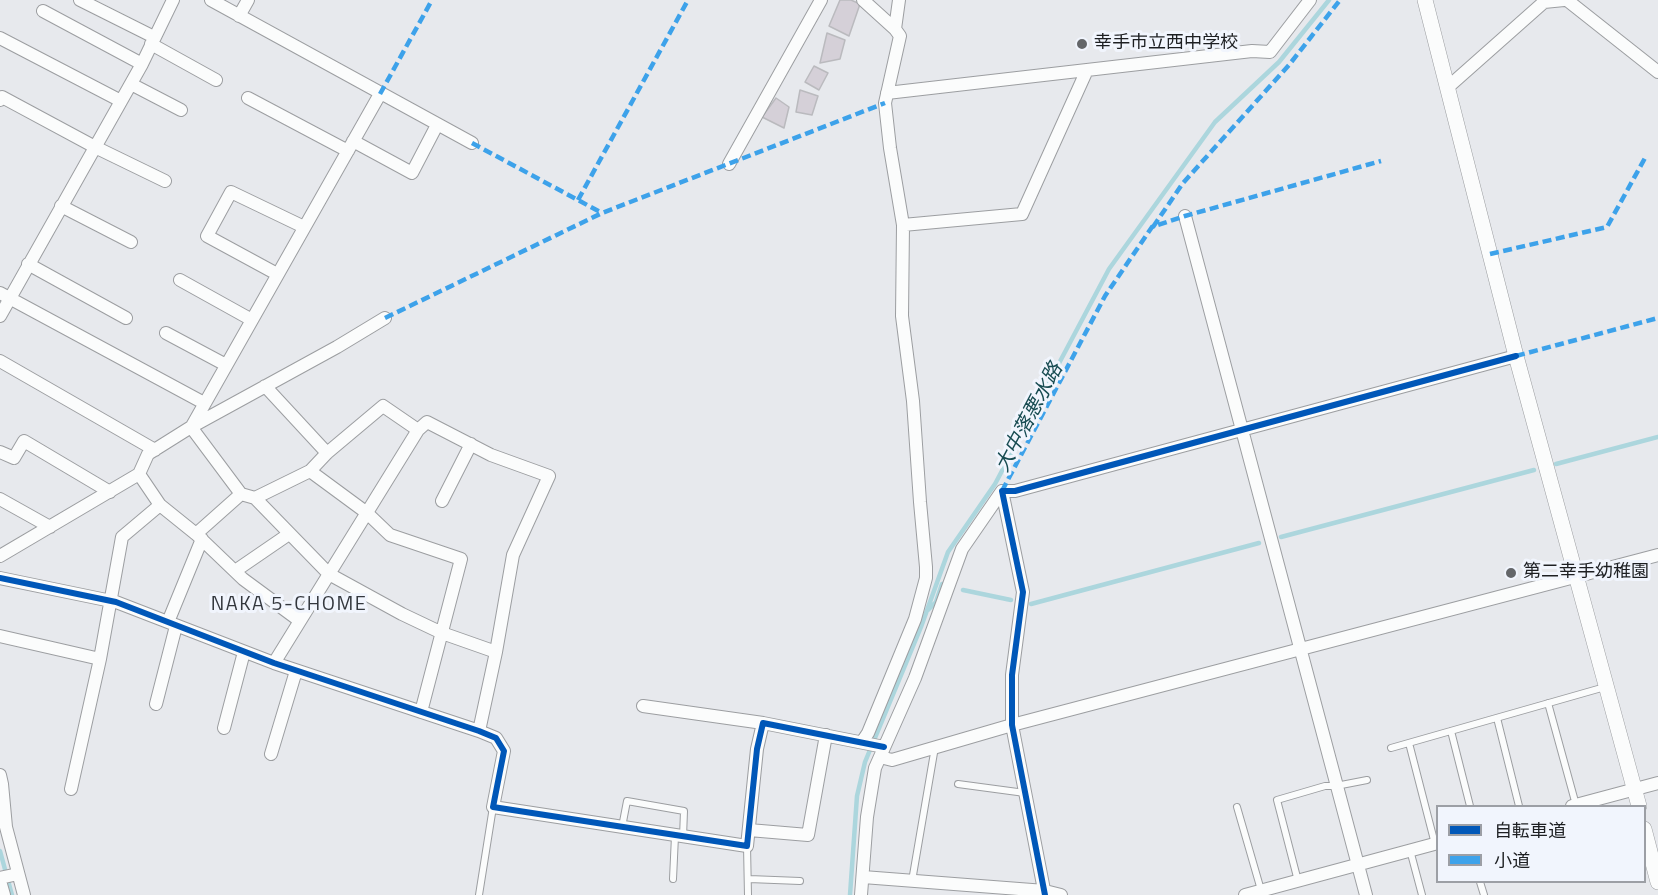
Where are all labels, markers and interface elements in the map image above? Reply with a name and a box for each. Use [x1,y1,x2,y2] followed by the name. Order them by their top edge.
[1094,33,1238,55] place label: 幸手市立西中学校
[1075,37,1089,51] marker: 幸手市立西中学校
[991,359,1069,477] water label: 大中落悪水路
[1523,562,1649,584] place label: 第二幸手幼稚園
[1504,566,1518,580] marker: 第二幸手幼稚園
[211,593,367,617] district label: NAKA 5-CHOME
[1436,805,1646,883] legend
[1494,817,1566,844] text: 自転車道
[1494,847,1530,874] text: 小道

